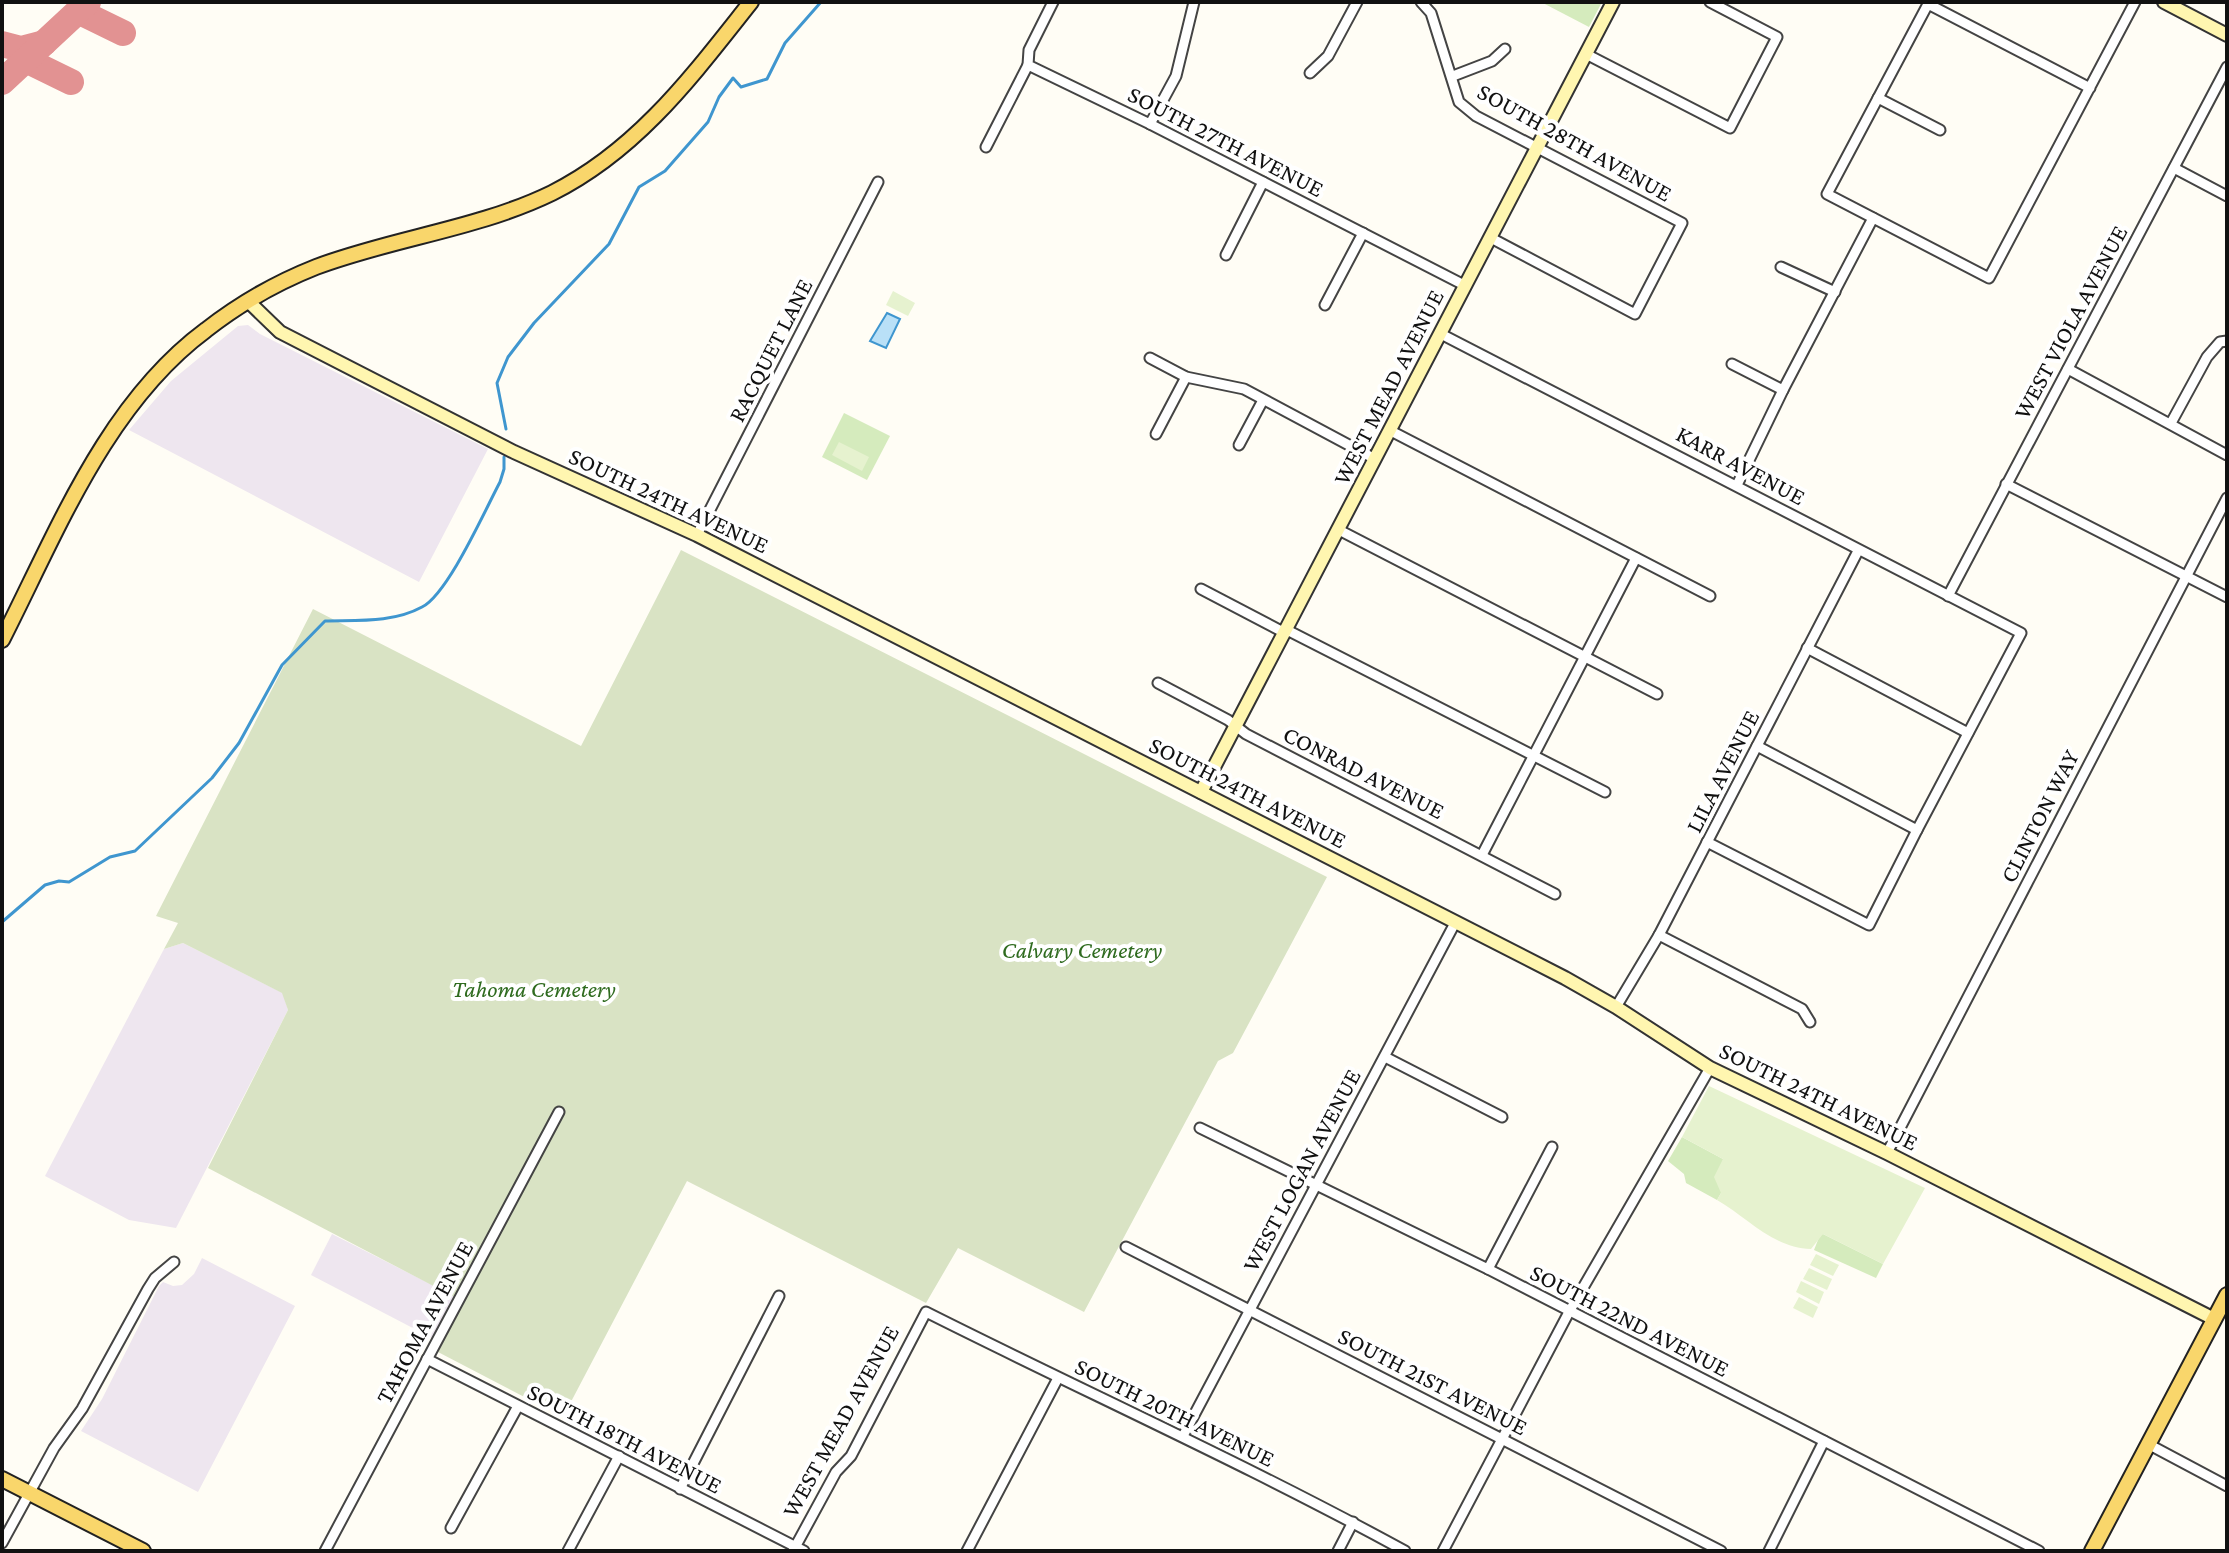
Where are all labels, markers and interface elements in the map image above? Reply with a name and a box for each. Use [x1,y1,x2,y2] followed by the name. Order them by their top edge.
[1473,77,1677,207] street label: SOUTH 28TH AVENUE
[1124,80,1328,202] street label: SOUTH 27TH AVENUE
[2008,221,2132,423] street label: WEST VIOLA AVENUE
[722,274,818,426] street label: RACQUET LANE
[1327,285,1449,489] street label: WEST MEAD AVENUE
[1672,420,1810,510] street label: KARR AVENUE
[565,442,773,558] street label: SOUTH 24TH AVENUE
[1680,705,1764,837] street label: LILA AVENUE
[1279,720,1449,824] street label: CONRAD AVENUE
[1145,731,1351,853] street label: SOUTH 24TH AVENUE
[1994,745,2084,887] street label: CLINTON WAY
[1002,936,1162,963] park label: Calvary Cemetery
[452,975,616,1002] park label: Tahoma Cemetery
[1715,1036,1923,1156] street label: SOUTH 24TH AVENUE
[1236,1064,1366,1276] street label: WEST LOGAN AVENUE
[370,1236,478,1408] street label: TAHOMA AVENUE
[1526,1258,1734,1382] street label: SOUTH 22ND AVENUE
[776,1320,904,1522] street label: WEST MEAD AVENUE
[1334,1322,1532,1440] street label: SOUTH 21ST AVENUE
[1071,1352,1279,1472] street label: SOUTH 20TH AVENUE
[523,1377,727,1499] street label: SOUTH 18TH AVENUE

